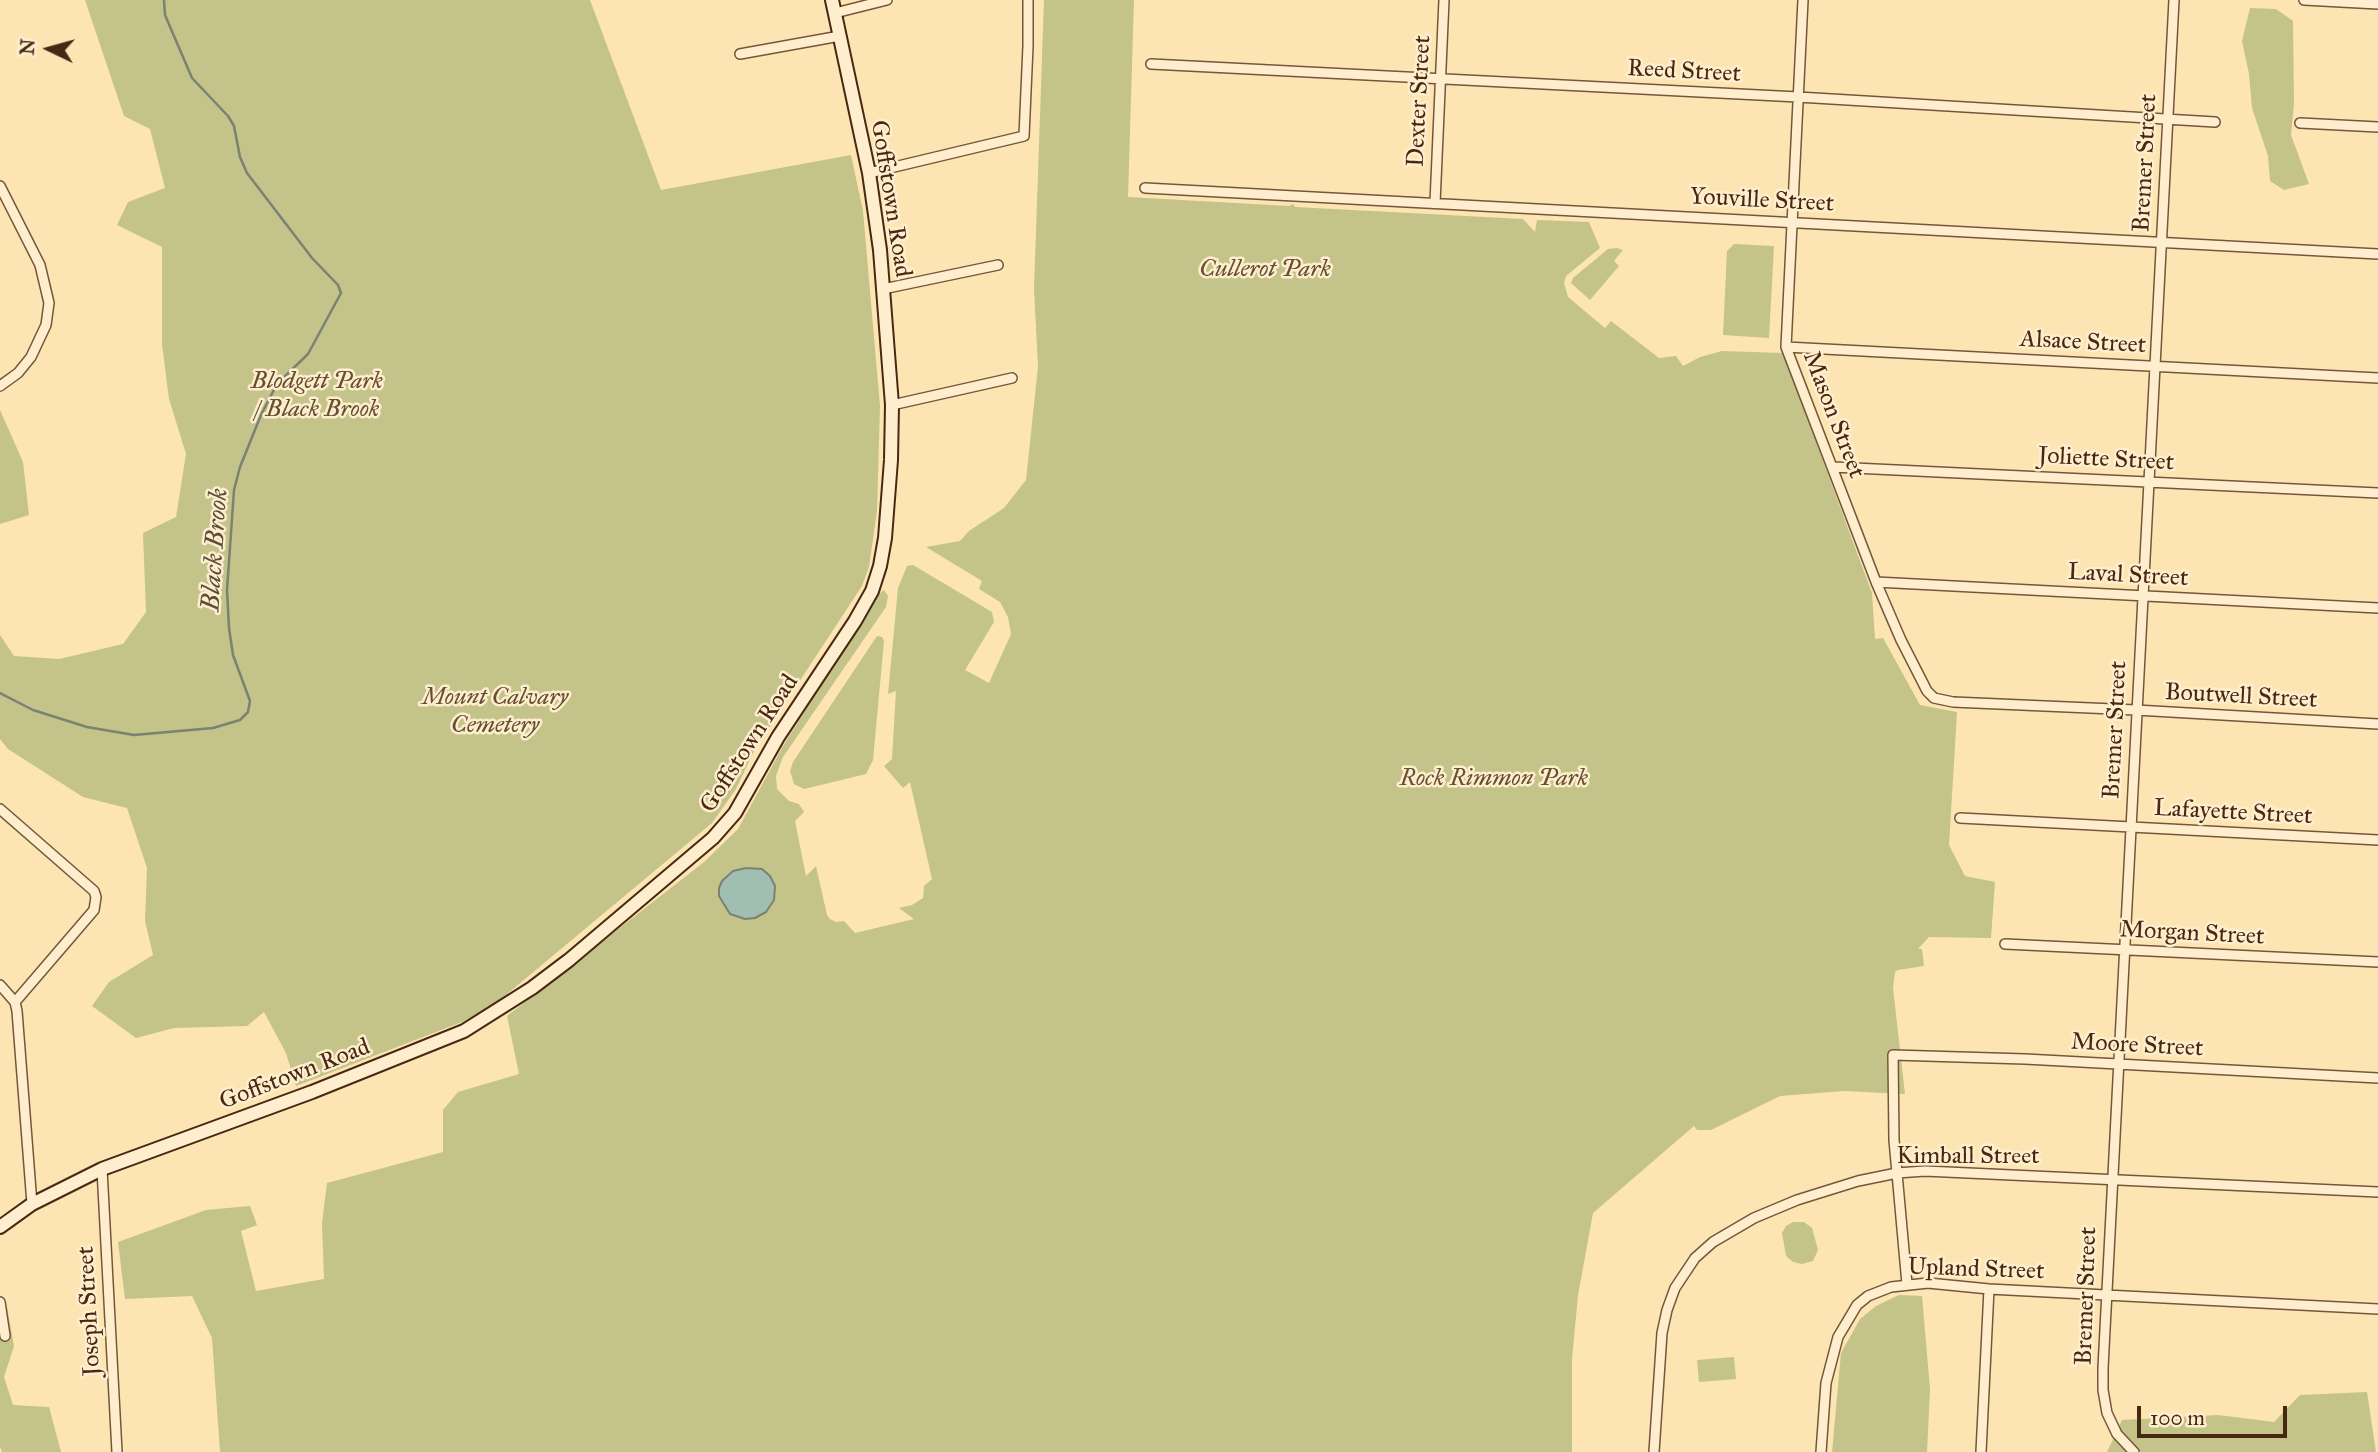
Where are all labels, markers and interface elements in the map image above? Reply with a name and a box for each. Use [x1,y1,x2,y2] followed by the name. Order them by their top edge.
[14,14,84,84] north arrow
[1402,34,1438,168] street label: Dexter Street
[15,38,40,56] text: N
[1627,55,1741,89] street label: Reed Street
[2128,93,2164,233] street label: Bremer Street
[863,118,917,280] street label: Goffstown Road
[1689,183,1835,219] street label: Youville Street
[1199,256,1331,284] park label: Cullerot Park
[2019,325,2147,361] street label: Alsace Street
[1796,347,1870,483] street label: Mason Street
[251,368,383,424] park label: Blodgett Park / Black Brook
[2037,442,2175,478] street label: Joliette Street
[196,488,236,612] water label: Black Brook
[2067,558,2189,594] street label: Laval Street
[2098,660,2134,800] street label: Bremer Street
[695,670,805,818] street label: Goffstown Road
[2164,679,2318,715] street label: Boutwell Street
[422,684,568,740] park label: Mount Calvary Cemetery
[1400,765,1588,793] park label: Rock Rimmon Park
[2153,794,2313,832] street label: Lafayette Street
[2119,916,2265,952] street label: Morgan Street
[2070,1028,2204,1064] street label: Moore Street
[216,1033,374,1117] street label: Goffstown Road
[1896,1143,2040,1171] street label: Kimball Street
[2070,1226,2104,1366] street label: Bremer Street
[72,1245,108,1377] street label: Joseph Street
[1907,1253,2045,1287] street label: Upland Street
[2140,1392,2290,1436] scale bar
[2150,1405,2205,1431] text: 100 m

